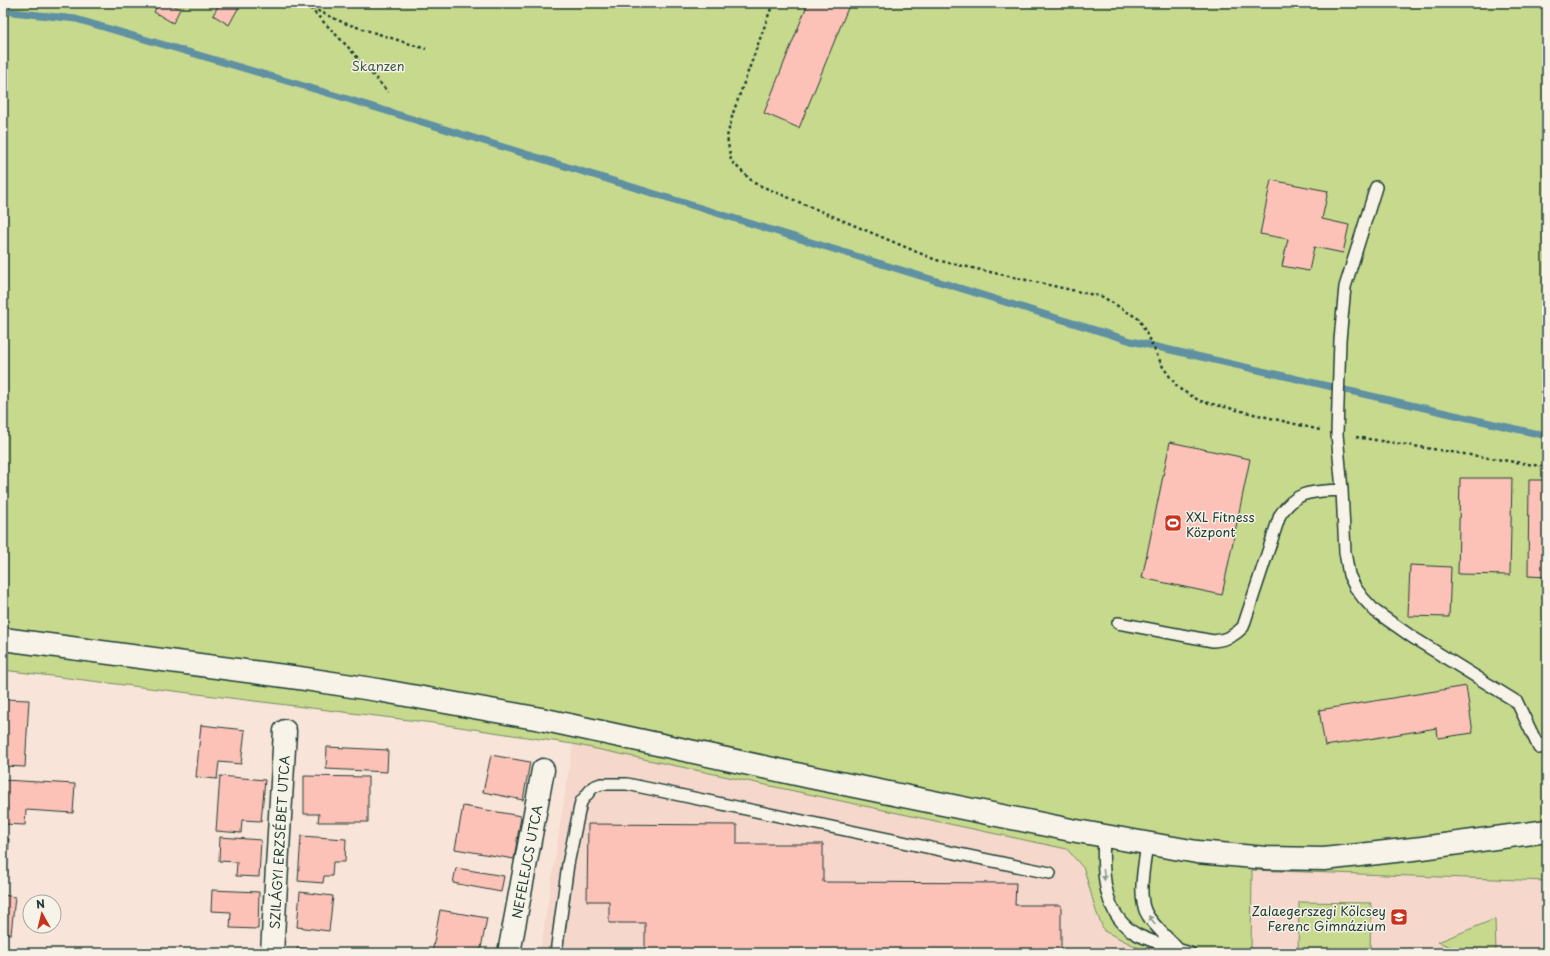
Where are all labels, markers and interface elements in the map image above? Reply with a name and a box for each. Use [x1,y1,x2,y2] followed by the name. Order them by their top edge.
[351,56,405,75] park label: Skanzen
[1186,507,1255,541] place label: XXL Fitness Központ
[1163,513,1183,533] sports icon: XXL Fitness Központ
[264,755,293,930] street label: SZILÁGYI ERZSÉBET UTCA
[506,803,546,920] street label: NEFELEJCS UTCA
[1101,869,1107,881] one-way arrow
[22,894,62,934] north arrow
[35,895,46,913] text: N
[1252,901,1386,935] place label: Zalaegerszegi Kölcsey Ferenc Gimnázium
[1389,907,1409,927] school or university icon: Zalaegerszegi Kölcsey Ferenc Gimnázium
[1147,915,1156,926] one-way arrow

